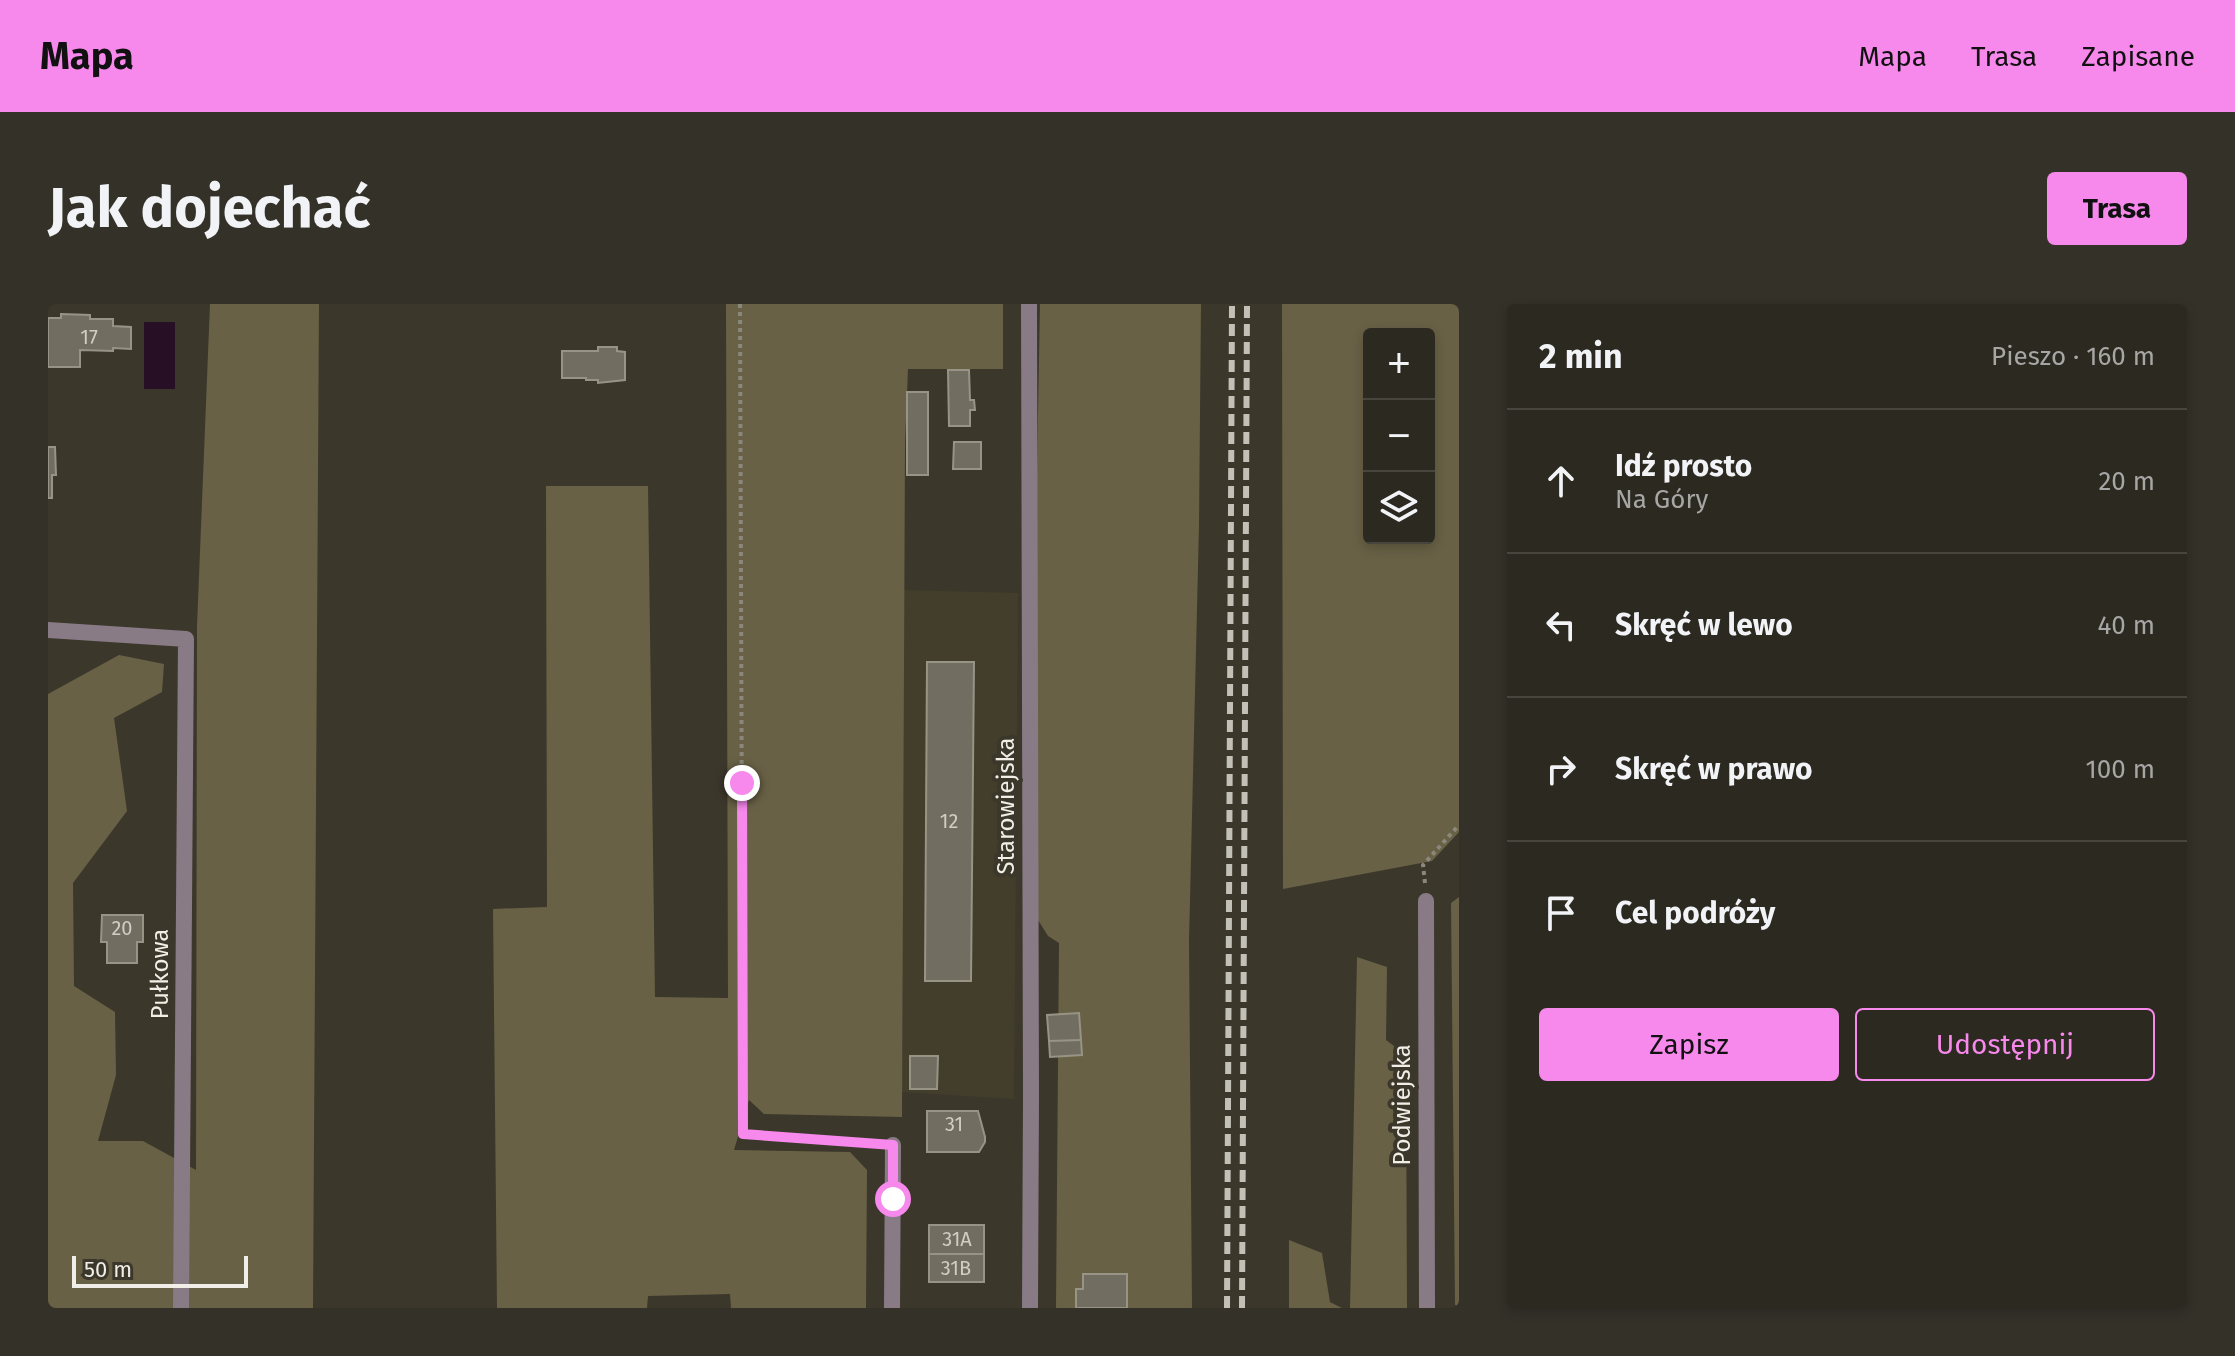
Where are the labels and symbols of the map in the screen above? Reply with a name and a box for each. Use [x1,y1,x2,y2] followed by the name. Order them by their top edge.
[80,325,98,349] house number: 17
[992,737,1020,875] street label: Starowiejska
[724,765,760,801] route end
[940,809,958,833] house number: 12
[111,916,133,940] house number: 20
[146,929,174,1019] street label: Pułkowa
[1388,1044,1416,1166] street label: Podwiejska
[945,1112,963,1136] house number: 31
[875,1181,911,1217] route start
[942,1227,972,1251] house number: 31A
[72,1252,248,1288] scale bar
[941,1256,971,1280] house number: 31B

